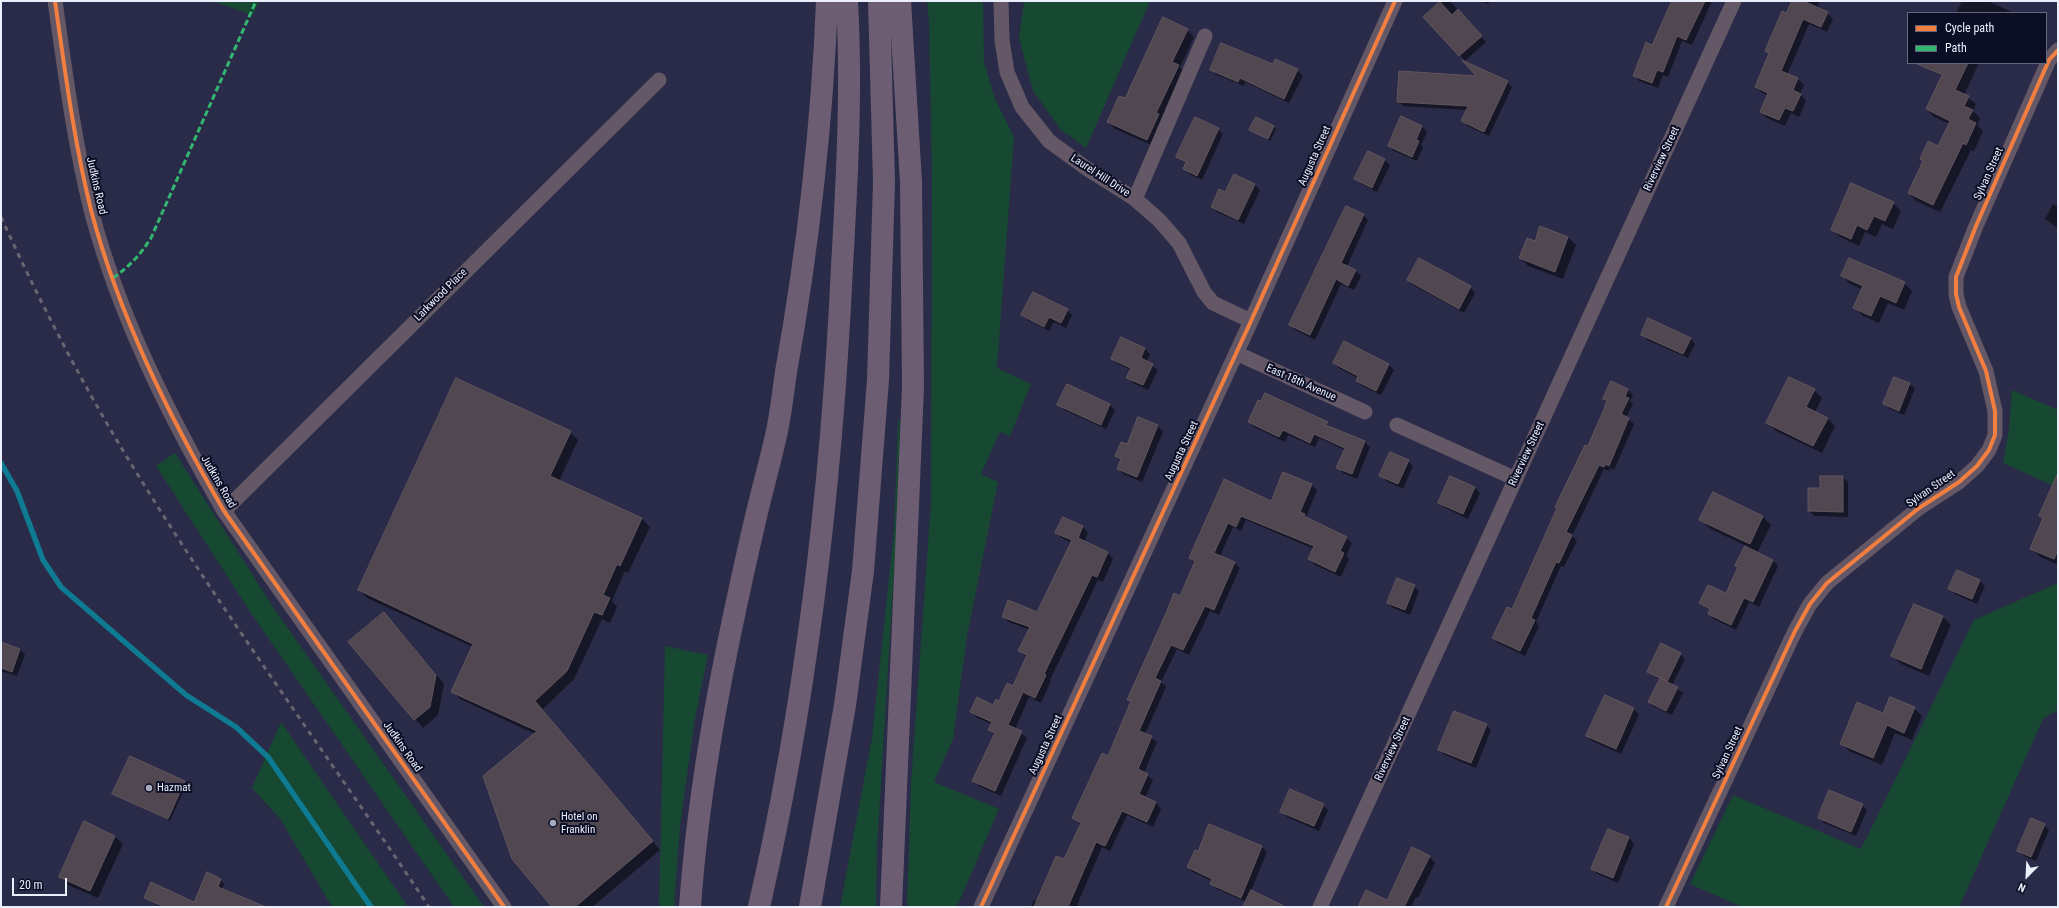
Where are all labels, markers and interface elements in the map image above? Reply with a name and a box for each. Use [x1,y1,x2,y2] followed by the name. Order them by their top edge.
[1907,12,2047,64] legend
[1945,21,1994,35] text: Cycle path
[1945,41,1967,55] text: Path
[1296,124,1334,188] street label: Augusta Street
[1641,125,1683,193] street label: Riverview Street
[1972,146,2006,202] street label: Sylvan Street
[1068,152,1132,200] street label: Laurel Hill Drive
[83,156,109,216] street label: Judkins Road
[412,266,470,324] street label: Larkwood Place
[1264,362,1338,404] street label: East 18th Avenue
[1162,419,1202,483] street label: Augusta Street
[1506,420,1548,488] street label: Riverview Street
[198,453,238,511] street label: Judkins Road
[1904,467,1958,511] street label: Sylvan Street
[1026,713,1066,777] street label: Augusta Street
[1372,715,1414,783] street label: Riverview Street
[380,719,424,775] street label: Judkins Road
[1710,725,1746,781] street label: Sylvan Street
[157,781,191,795] place label: Hazmat
[144,783,154,793] marker: Hazmat
[561,810,598,836] place label: Hotel on Franklin
[548,818,558,828] marker: Hotel on Franklin
[2007,856,2047,896] north arrow
[14,870,69,896] scale bar
[19,878,43,892] text: 20 m
[2016,880,2028,895] text: N

